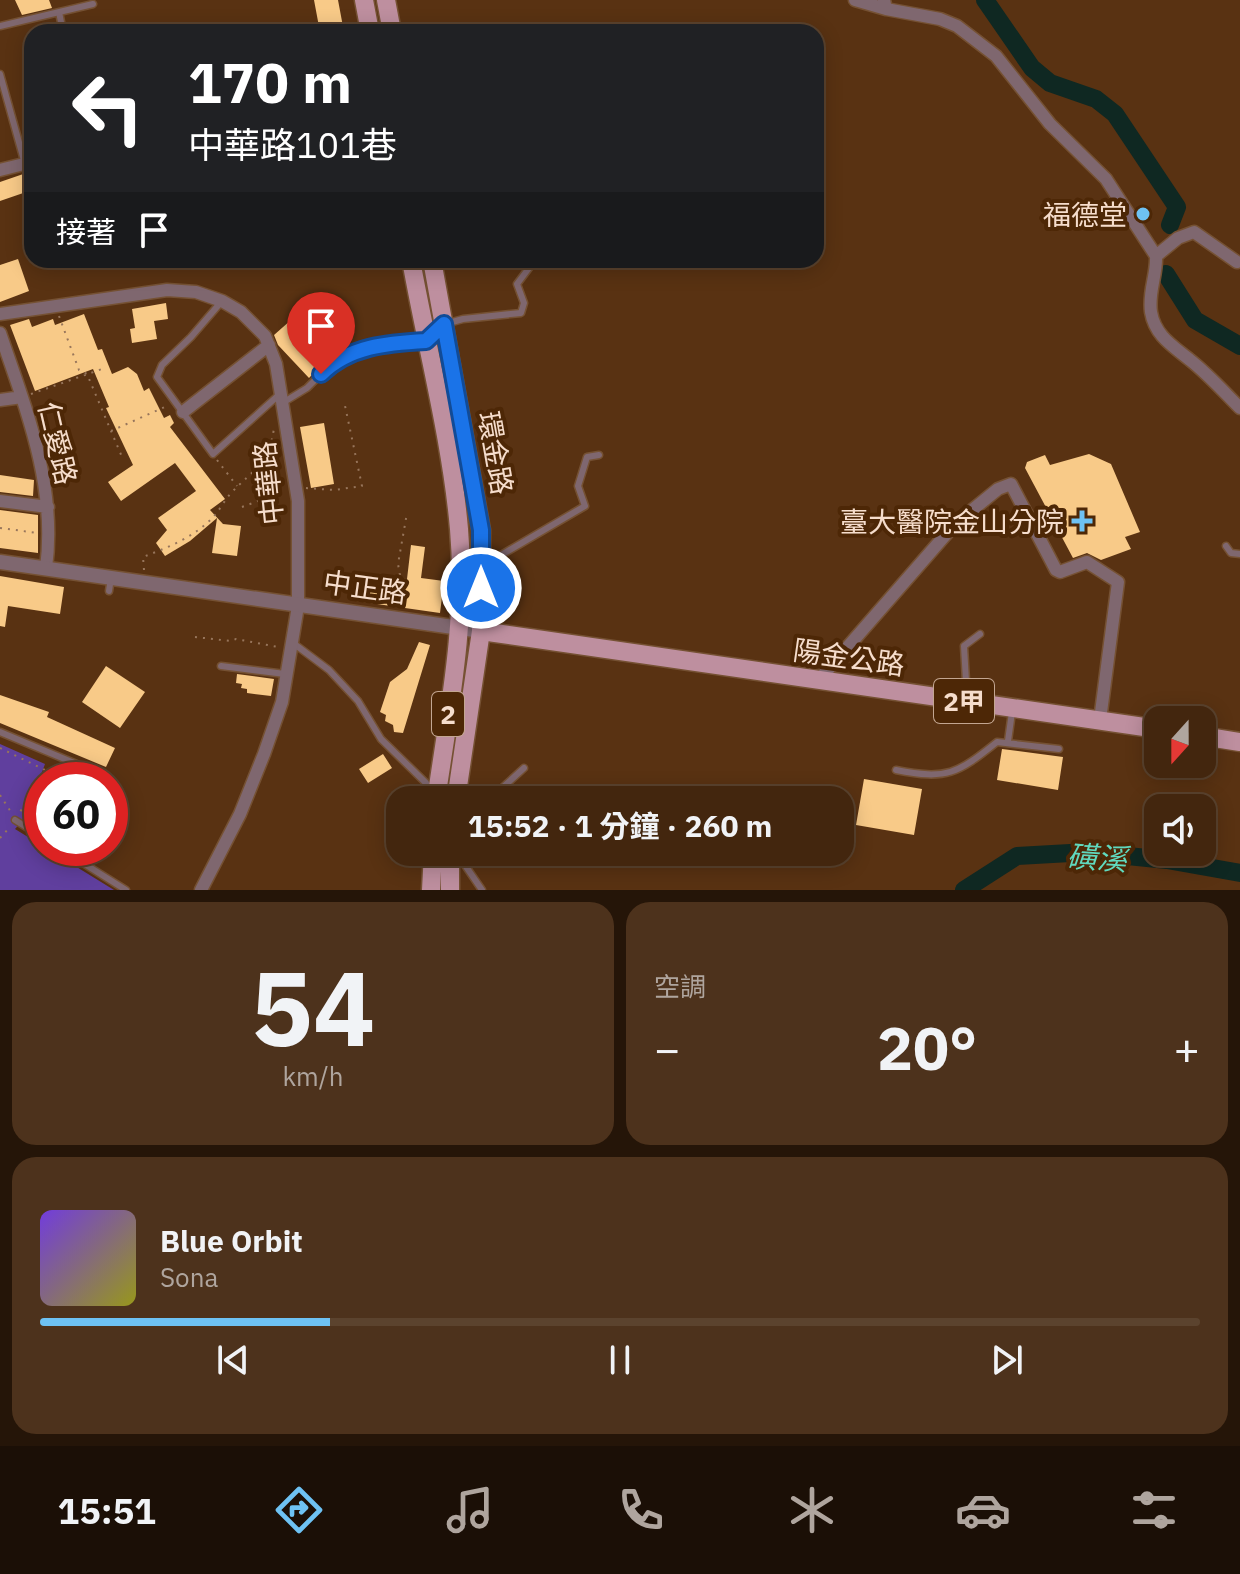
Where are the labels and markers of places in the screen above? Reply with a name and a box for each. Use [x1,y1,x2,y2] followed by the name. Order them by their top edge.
[1043,196,1127,233] place label: 福德堂
[1134,205,1152,223] marker: 福德堂
[287,292,355,374] pin
[840,503,1064,540] place label: 臺大醫院金山分院
[1071,510,1093,532] marker: 臺大醫院金山分院

